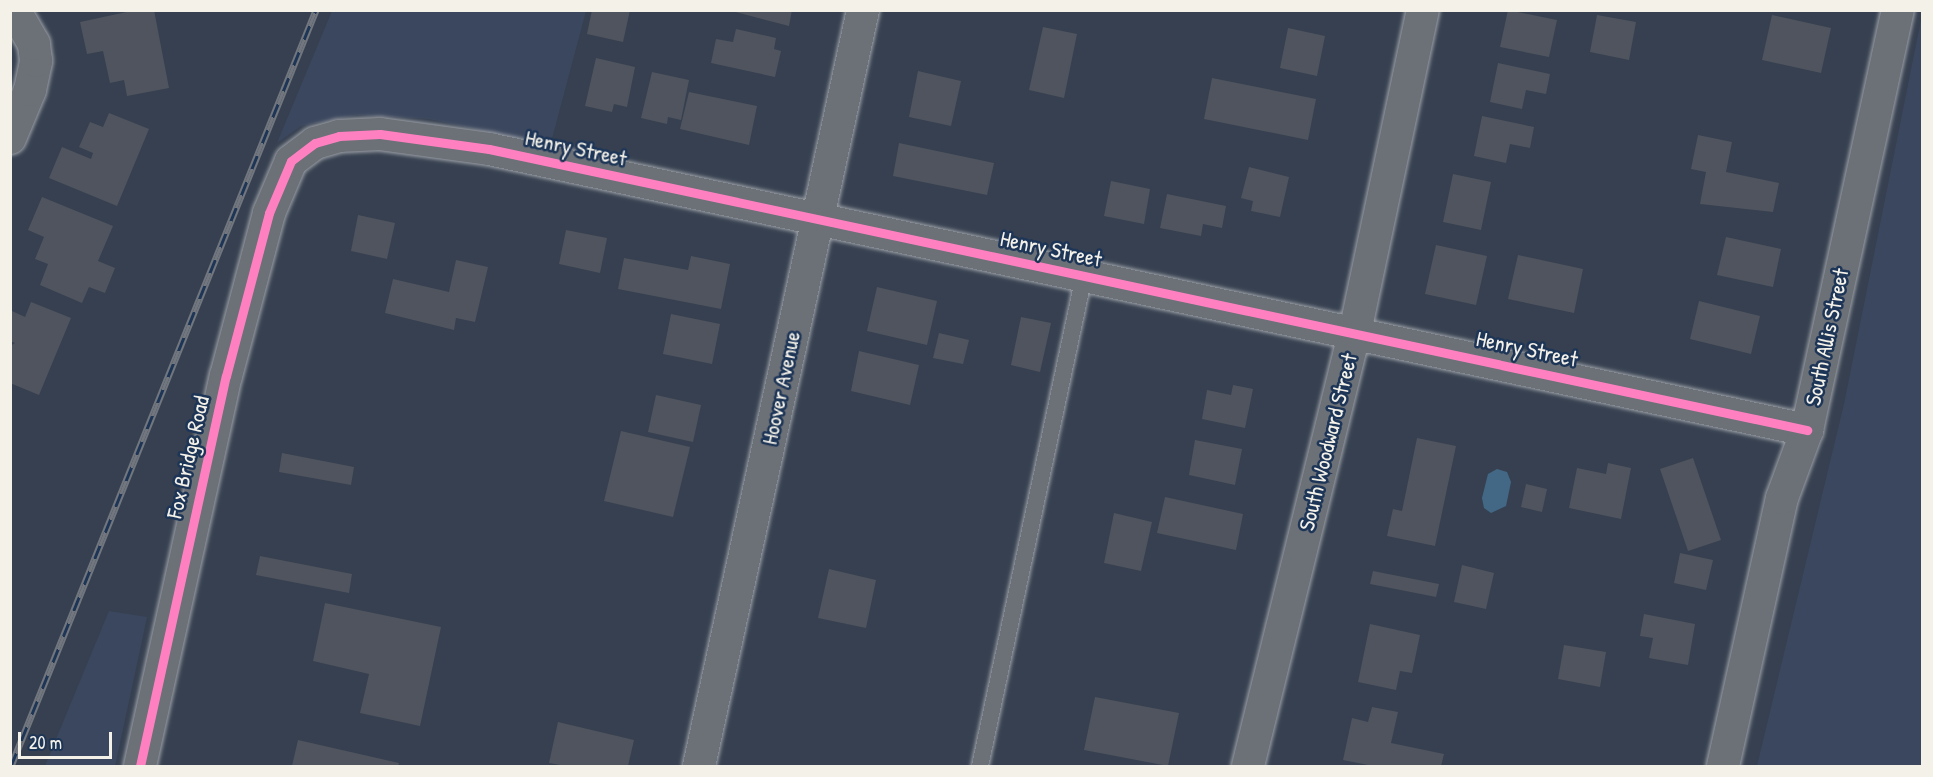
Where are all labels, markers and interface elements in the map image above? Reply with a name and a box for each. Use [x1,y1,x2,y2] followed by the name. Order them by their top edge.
[523,124,629,172] street label: Henry Street
[998,225,1104,273] street label: Henry Street
[1800,266,1854,408] street label: South Allis Street
[1474,325,1580,373] street label: Henry Street
[756,329,806,447] street label: Hoover Avenue
[1293,351,1363,533] street label: South Woodward Street
[161,393,215,521] street label: Fox Bridge Road
[21,720,116,758] scale bar
[29,730,62,755] text: 20 m

